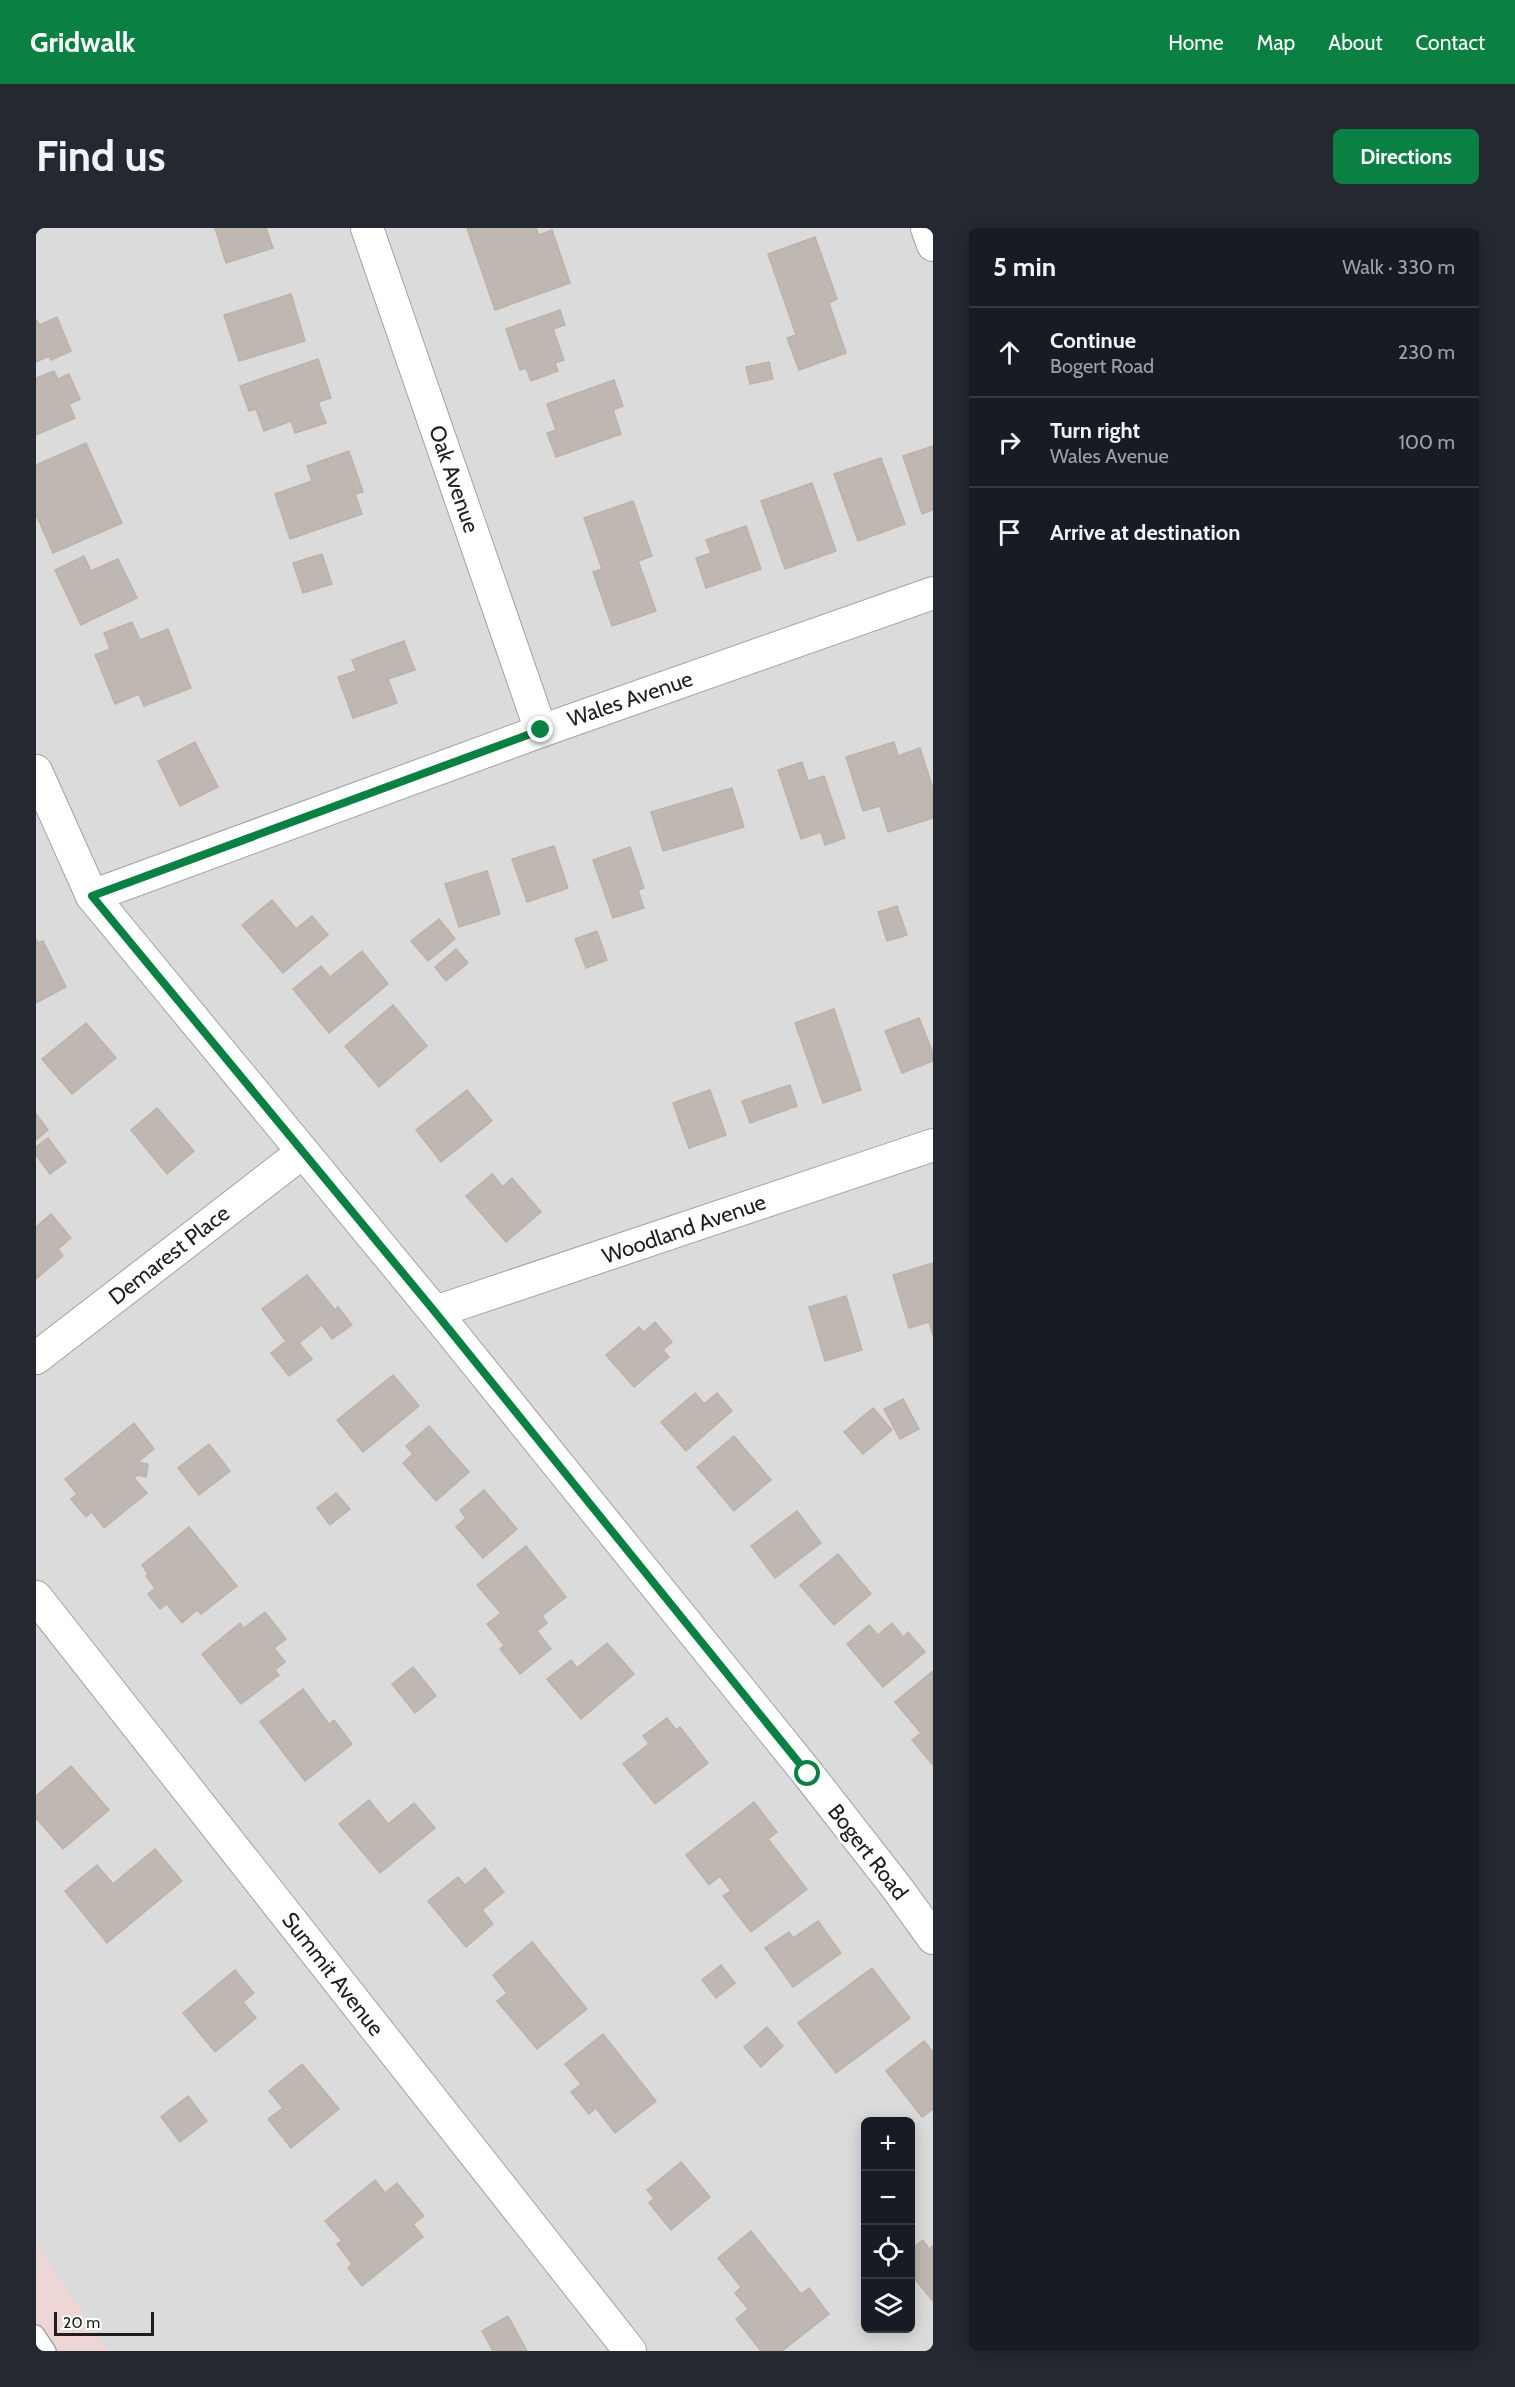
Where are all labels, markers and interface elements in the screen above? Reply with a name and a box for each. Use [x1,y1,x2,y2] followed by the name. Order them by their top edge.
[30,25,135,59] text: Gridwalk
[1168,30,1224,55] text: Home
[1257,30,1295,55] text: Map
[1328,30,1382,55] text: About
[1415,30,1485,55] text: Contact
[1333,129,1479,184] button: Directions
[36,130,165,182] text: Find us
[993,251,1056,283] text: 5 min
[1342,255,1455,279] text: Walk · 330 m
[1050,327,1136,354] text: Continue
[993,336,1026,369] icon: ahead
[1398,340,1455,364] text: 230 m
[1050,354,1154,378] text: Bogert Road
[1050,417,1140,444] text: Turn right
[423,422,485,536] street label: Oak Avenue
[993,426,1026,459] icon: right
[1399,430,1455,454] text: 100 m
[1050,444,1169,468] text: Wales Avenue
[993,516,1026,549] icon: arrive
[1050,519,1240,546] text: Arrive at destination
[564,665,696,733] street label: Wales Avenue
[527,716,553,742] route end
[599,1188,769,1270] street label: Woodland Avenue
[103,1200,235,1310] street label: Demarest Place
[794,1760,820,1786] route start
[822,1799,914,1905] street label: Bogert Road
[276,1907,390,2041] street label: Summit Avenue
[861,2117,915,2333] map controls
[861,2117,915,2171] button: +
[861,2171,915,2225] button: −
[861,2225,915,2279] button: locate
[861,2279,915,2333] button: layers
[54,2309,154,2336] scale bar
[63,2313,100,2332] text: 20 m

